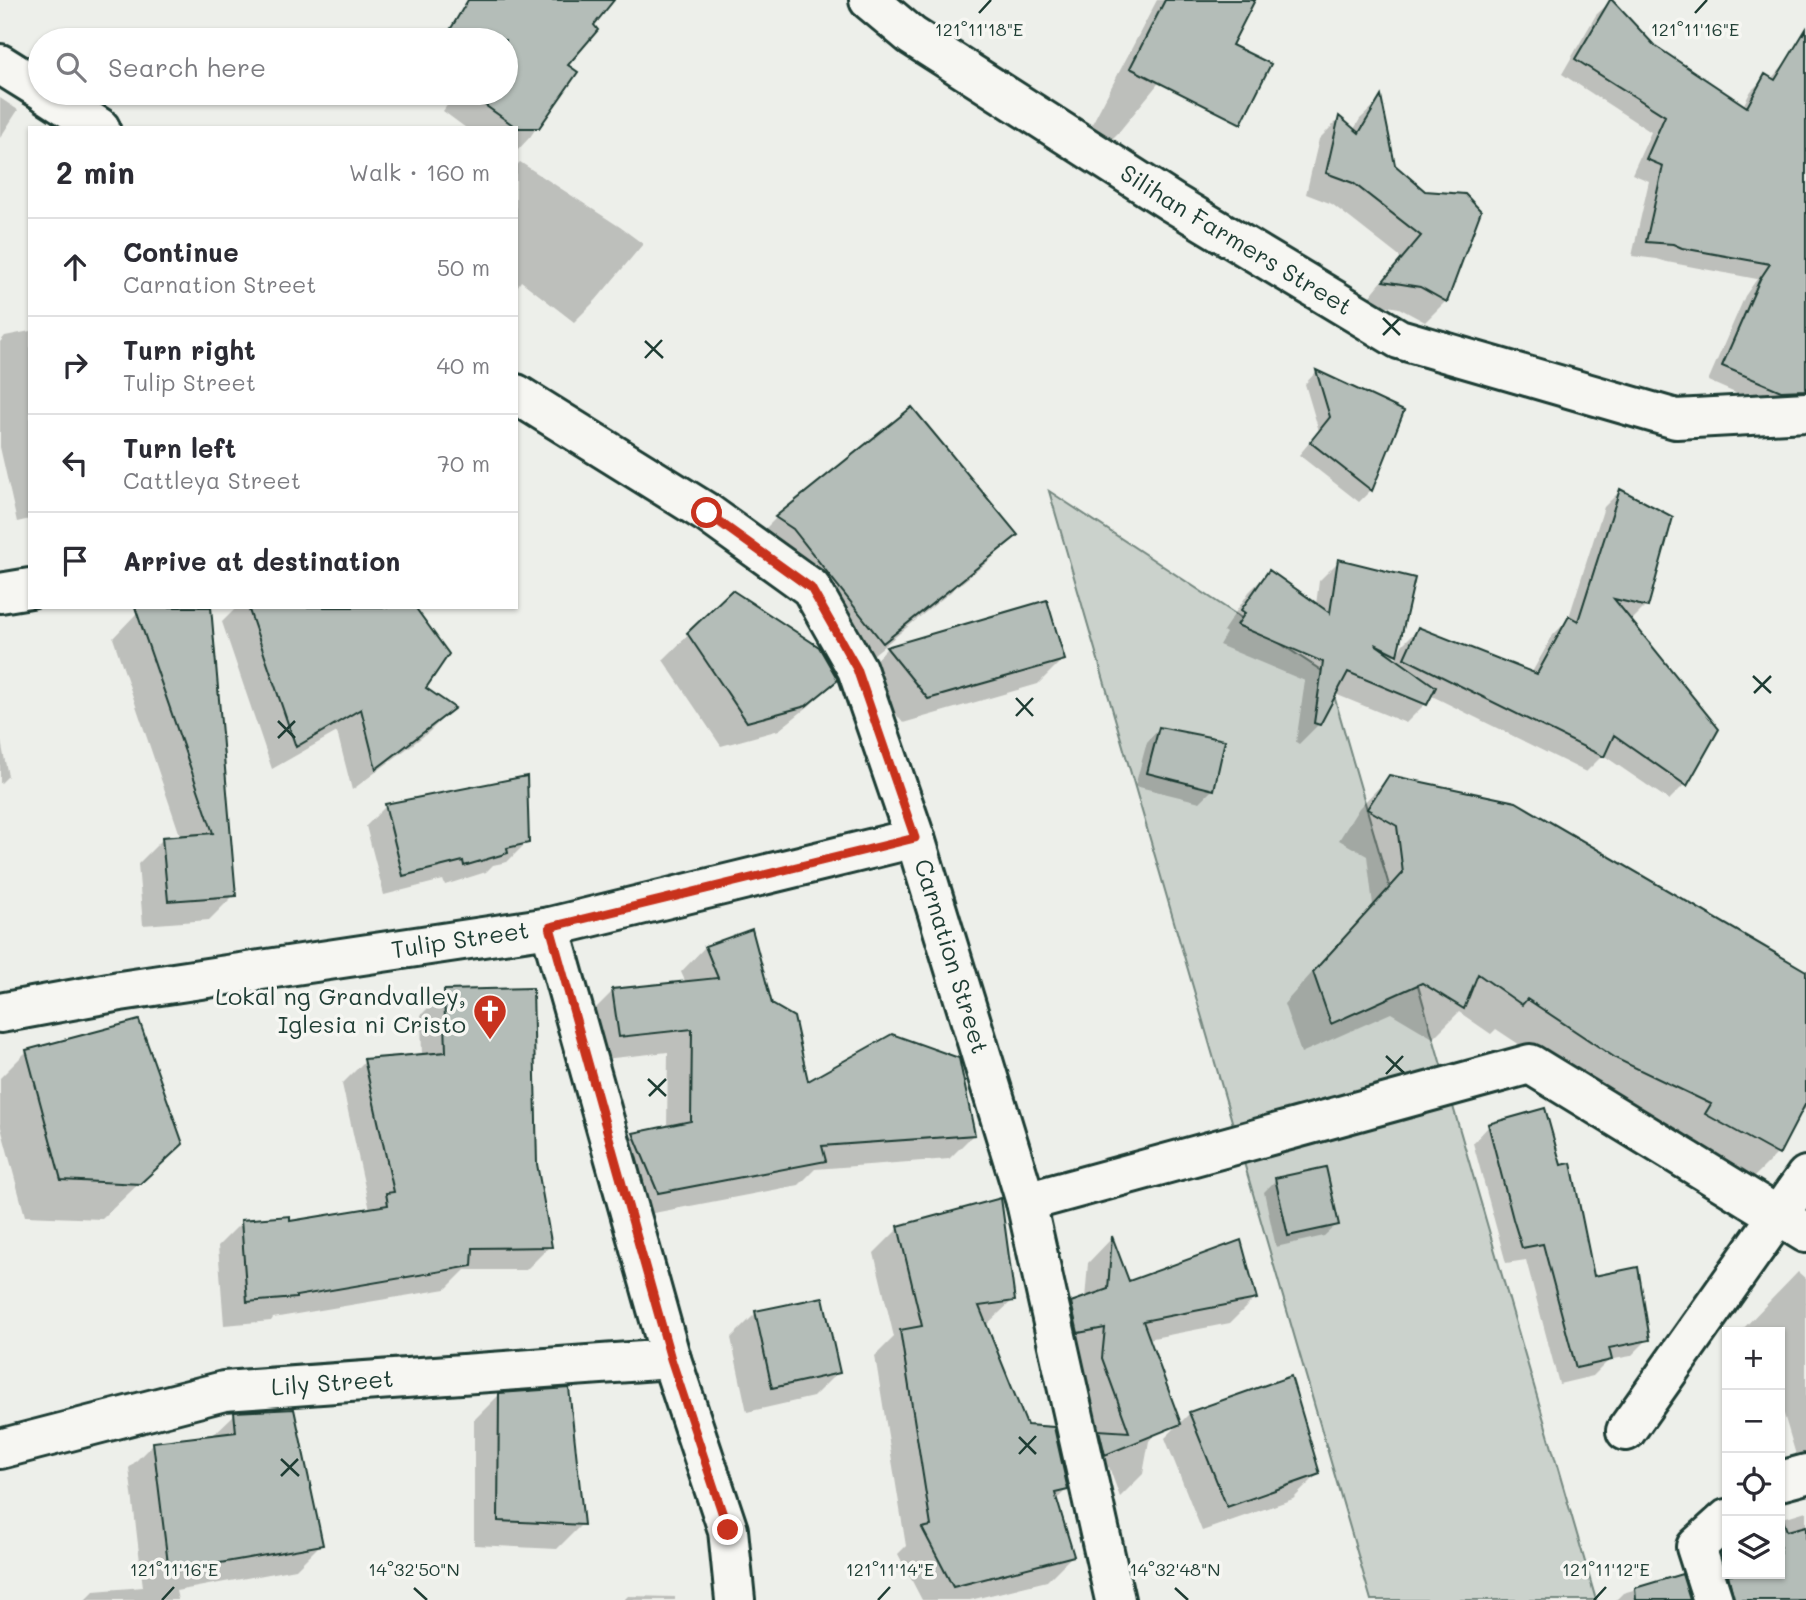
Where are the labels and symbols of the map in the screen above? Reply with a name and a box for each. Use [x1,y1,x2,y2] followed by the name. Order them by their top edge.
[935,17,1023,41] text: 121°11'18"E
[1651,17,1739,41] text: 121°11'16"E
[1115,156,1358,321] street label: Silihan Farmers Street
[691,497,722,528] route start
[908,855,997,1057] street label: Carnation Street
[389,913,531,964] street label: Tulip Street
[215,980,466,1039] place label: Lokal ng Grandvalley, Iglesia ni Cristo
[471,992,509,1041] church icon: Lokal ng Grandvalley, Iglesia ni Cristo
[270,1362,395,1402] street label: Lily Street
[712,1514,743,1545] route end
[130,1557,218,1581] text: 121°11'16"E
[368,1557,460,1581] text: 14°32'50"N
[846,1557,934,1581] text: 121°11'14"E
[1129,1557,1221,1581] text: 14°32'48"N
[1562,1557,1650,1581] text: 121°11'12"E

